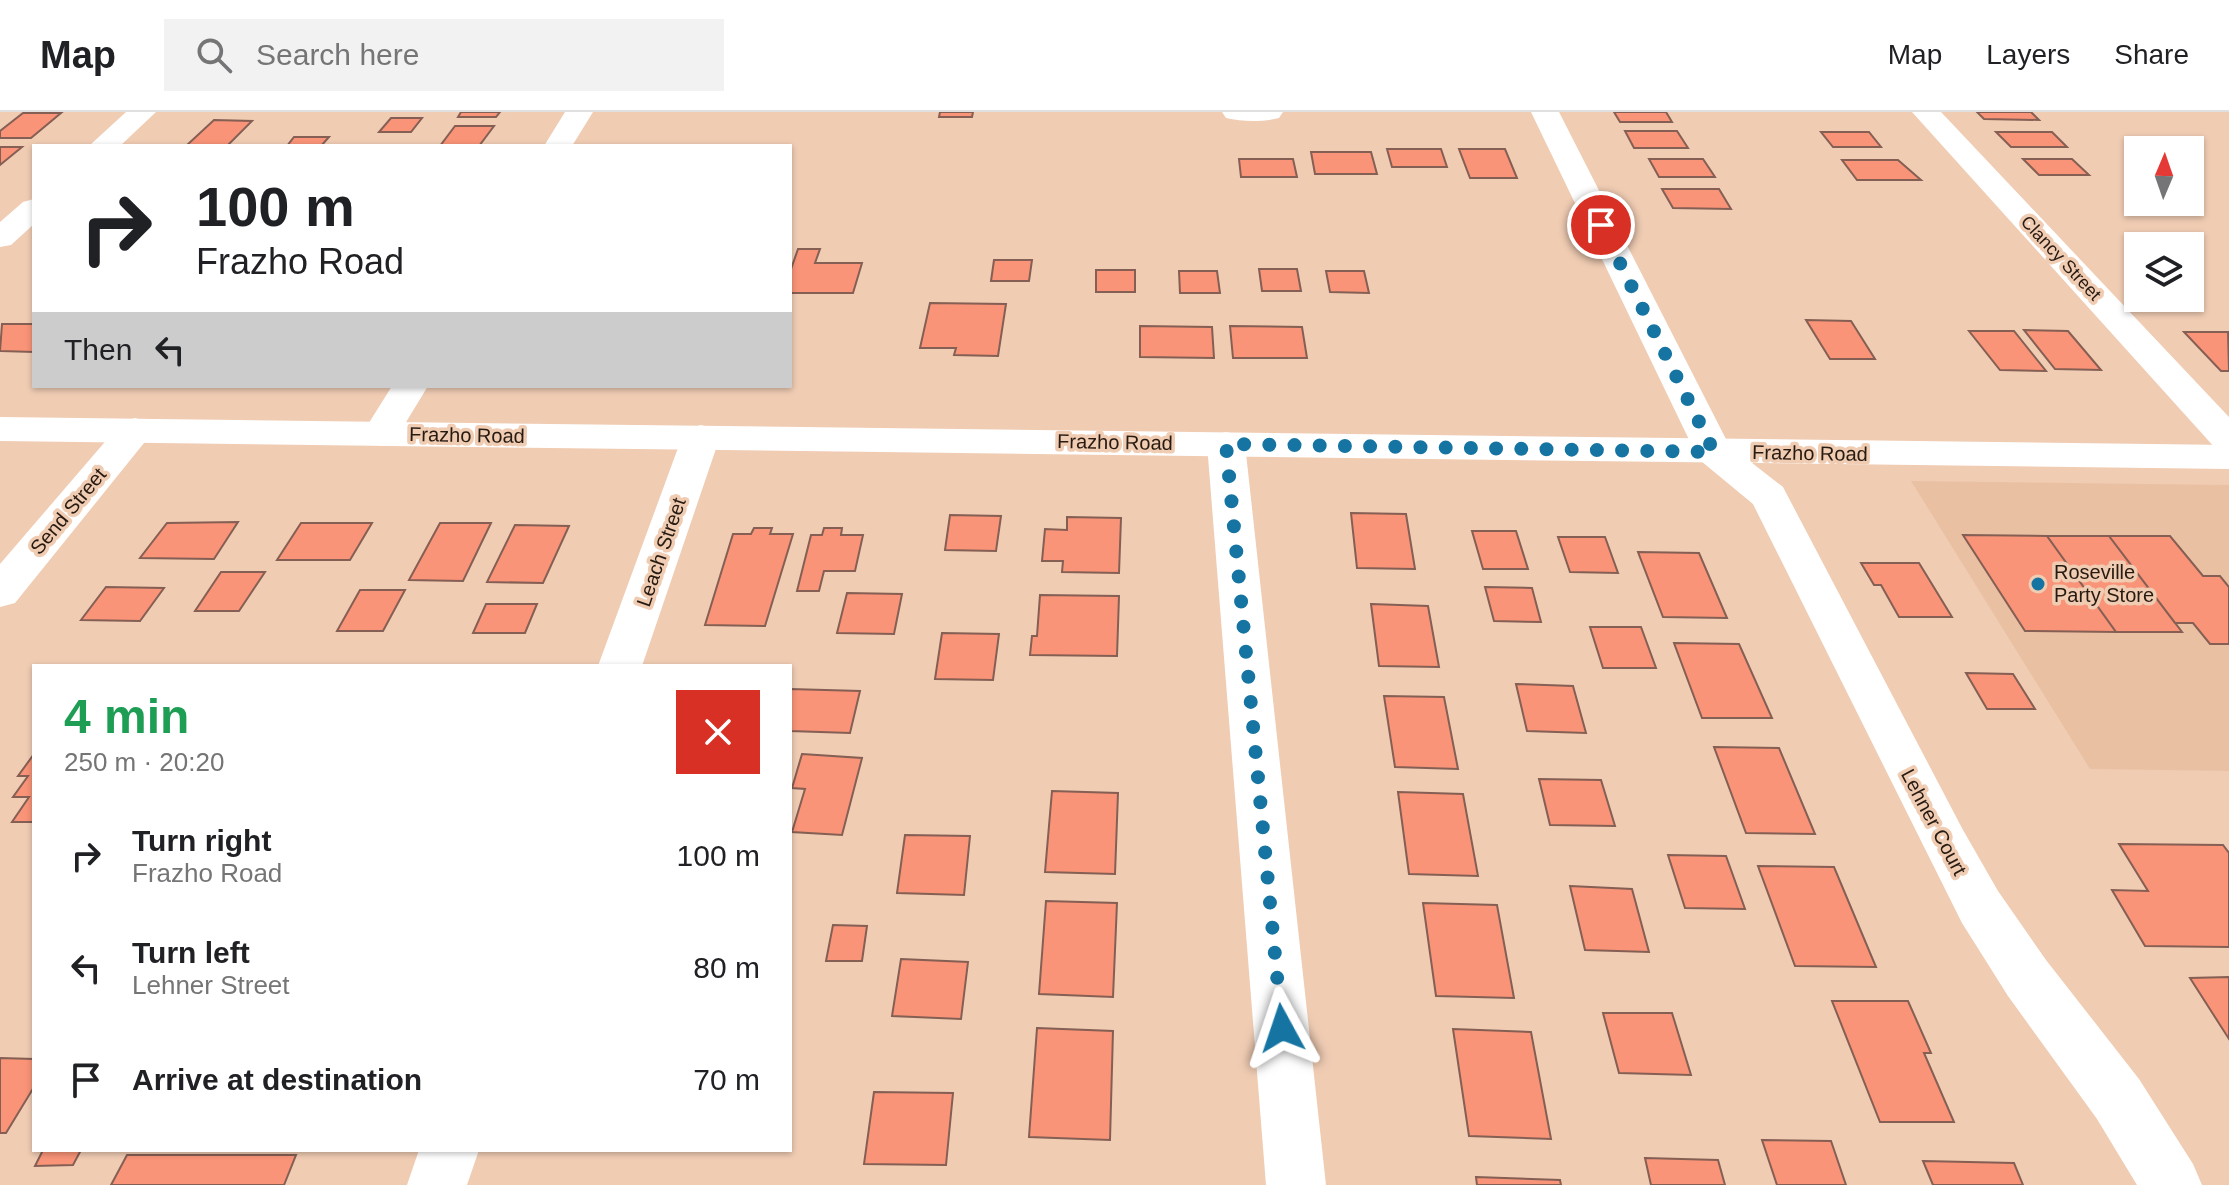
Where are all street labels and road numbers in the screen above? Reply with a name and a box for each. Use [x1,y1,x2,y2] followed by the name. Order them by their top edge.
[2017,212,2105,304] street label: Clancy Street
[409,423,525,447] street label: Frazho Road
[1057,430,1173,454] street label: Frazho Road
[1752,441,1868,465] street label: Frazho Road
[26,463,111,559] street label: Send Street
[632,494,690,609] street label: Leach Street
[1897,765,1971,879] street label: Lehner Court

